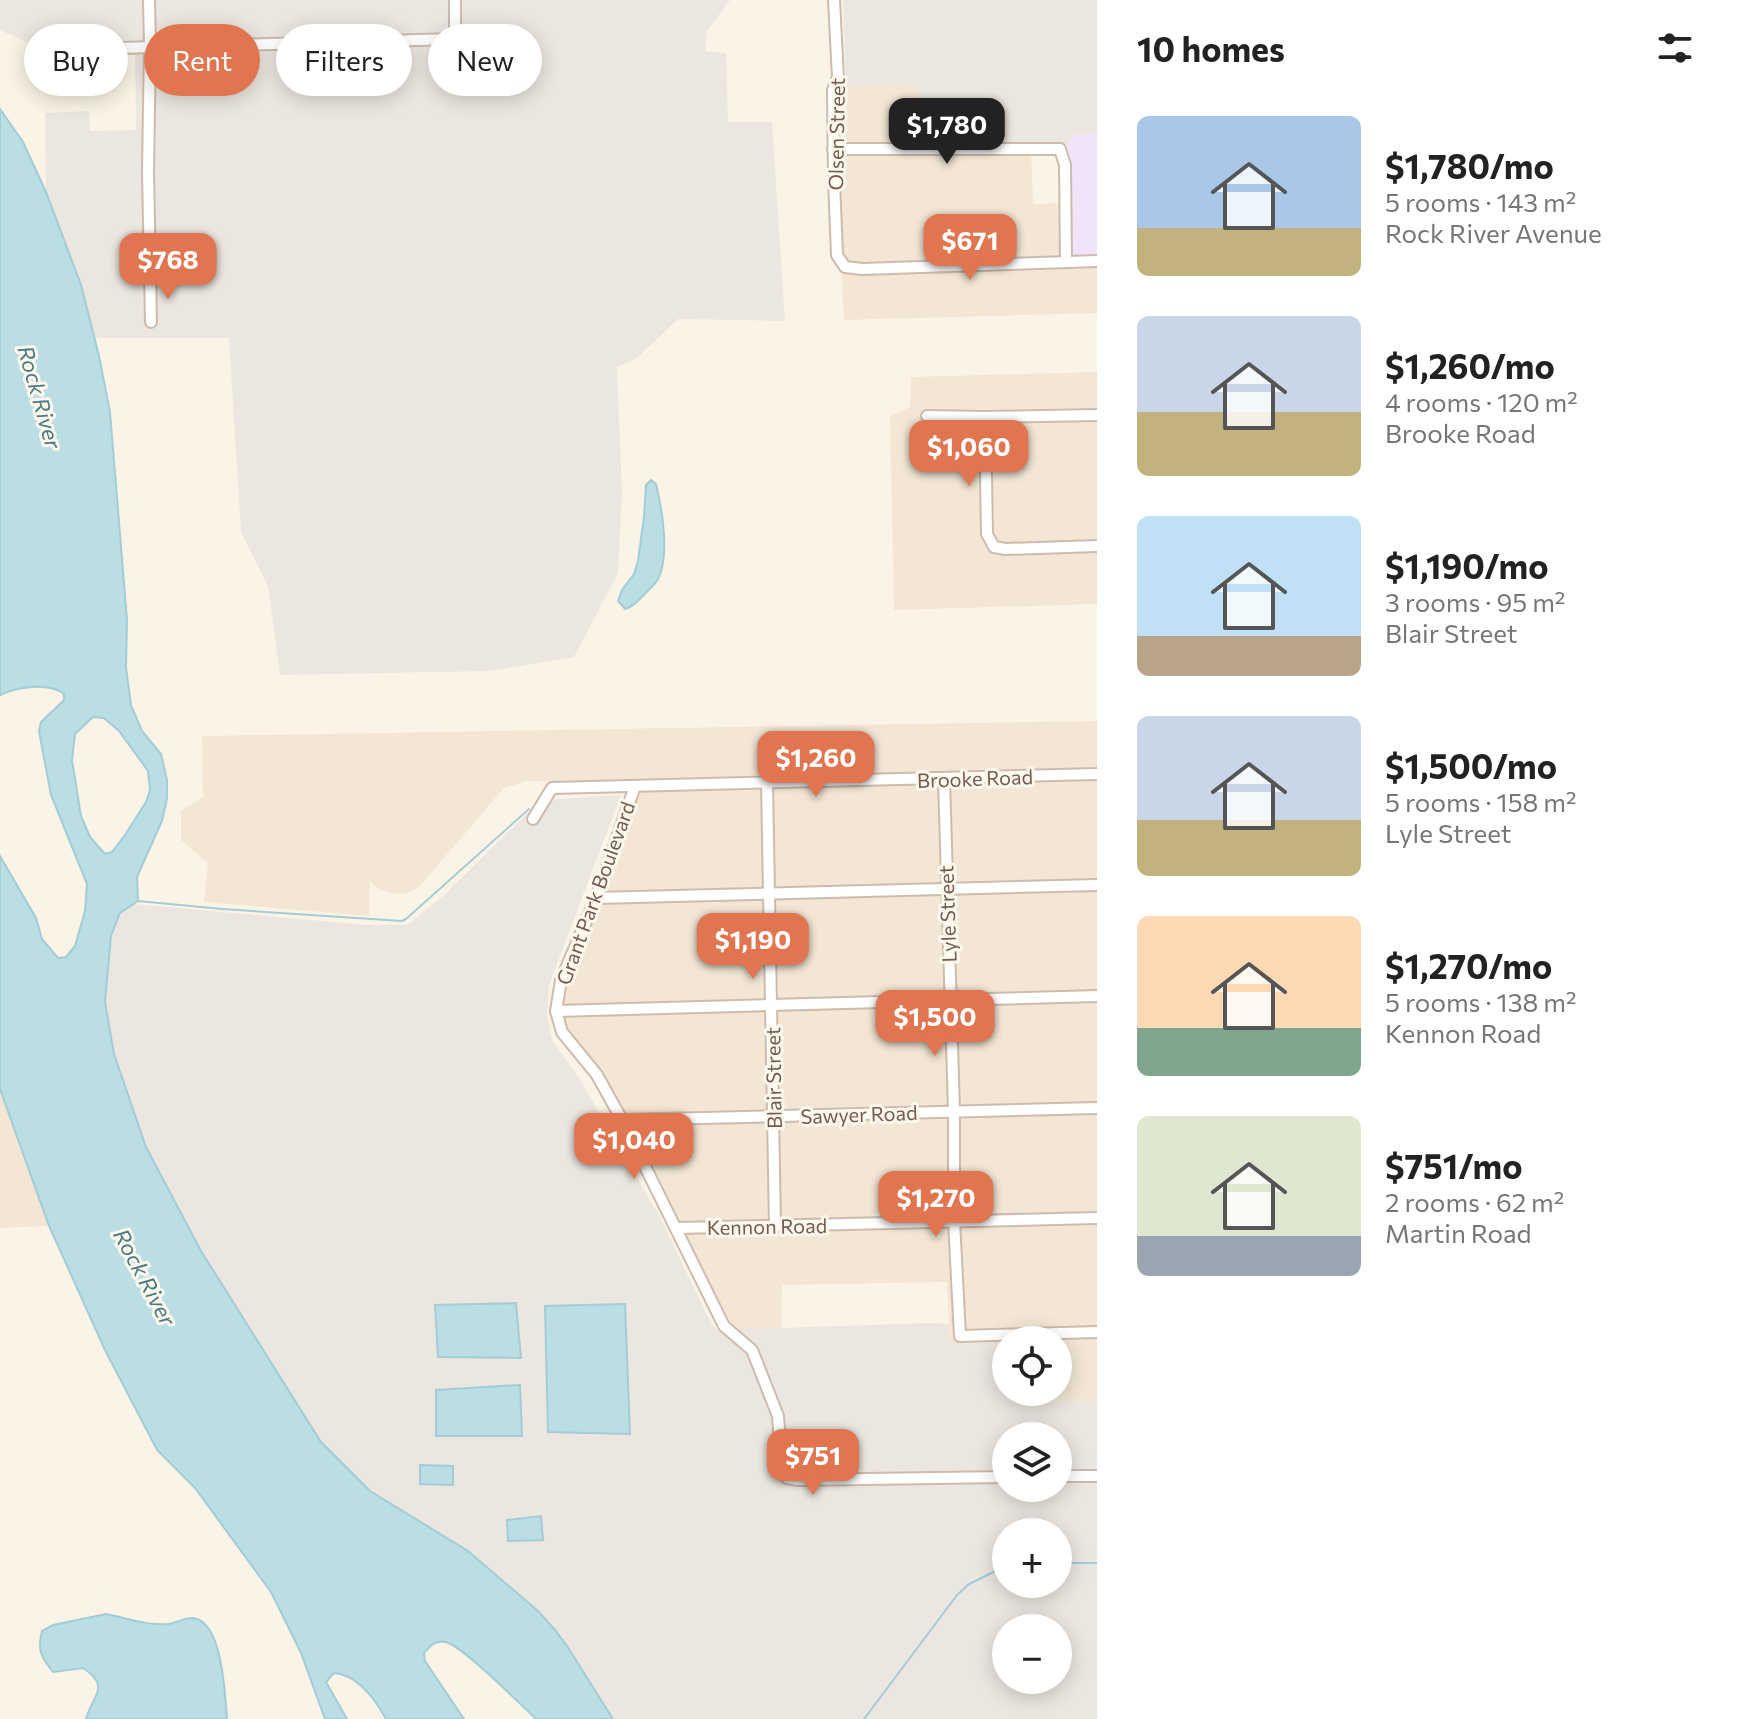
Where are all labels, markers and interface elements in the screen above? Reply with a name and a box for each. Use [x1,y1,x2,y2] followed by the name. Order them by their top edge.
[24,24,128,96] chip: Buy
[144,24,260,96] chip: Rent
[276,24,412,96] chip: Filters
[428,24,542,96] chip: New
[1653,26,1697,70] icon: filters
[1137,27,1285,69] text: 10 homes
[823,77,849,191] street label: Olsen Street
[882,98,1012,166] pin: $1,780
[907,108,987,139] text: $1,780
[1385,144,1554,186] text: $1,780/mo
[1201,148,1297,244] icon: home
[1385,186,1576,217] text: 5 rooms · 143 m²
[923,214,1017,282] pin: $671
[1385,217,1602,248] text: Rock River Avenue
[942,224,998,255] text: $671
[121,233,215,301] pin: $768
[137,243,199,274] text: $768
[12,342,68,453] water label: Rock River
[1385,344,1555,386] text: $1,260/mo
[1201,348,1297,444] icon: home
[1385,386,1578,417] text: 4 rooms · 120 m²
[1385,417,1536,448] text: Brooke Road
[904,420,1034,488] pin: $1,060
[927,430,1011,461] text: $1,060
[1385,544,1548,586] text: $1,190/mo
[1201,548,1297,644] icon: home
[1385,586,1565,617] text: 3 rooms · 95 m²
[1385,617,1518,648] text: Blair Street
[751,731,881,799] pin: $1,260
[775,741,857,772] text: $1,260
[1385,744,1557,786] text: $1,500/mo
[1201,748,1297,844] icon: home
[917,764,1033,792] street label: Brooke Road
[1385,786,1576,817] text: 5 rooms · 158 m²
[551,798,639,988] street label: Grant Park Boulevard
[1385,817,1511,848] text: Lyle Street
[933,865,961,963] street label: Lyle Street
[688,913,818,981] pin: $1,190
[715,923,791,954] text: $1,190
[1385,944,1552,986] text: $1,270/mo
[1201,948,1297,1044] icon: home
[1385,986,1576,1017] text: 5 rooms · 138 m²
[870,990,1000,1058] pin: $1,500
[894,1000,976,1031] text: $1,500
[1385,1017,1541,1048] text: Kennon Road
[760,1027,786,1129] street label: Blair Street
[800,1100,918,1128] street label: Sawyer Road
[569,1113,699,1181] pin: $1,040
[592,1123,676,1154] text: $1,040
[1385,1144,1522,1186] text: $751/mo
[1201,1148,1297,1244] icon: home
[871,1171,1001,1239] pin: $1,270
[896,1181,976,1212] text: $1,270
[1385,1186,1564,1217] text: 2 rooms · 62 m²
[707,1213,827,1239] street label: Kennon Road
[1385,1217,1532,1248] text: Martin Road
[108,1224,182,1331] water label: Rock River
[992,1326,1072,1694] map controls
[992,1326,1072,1406] button: locate
[992,1422,1072,1502] button: layers
[766,1429,860,1497] pin: $751
[785,1439,841,1470] text: $751
[992,1518,1072,1598] button: +
[992,1614,1072,1694] button: −

